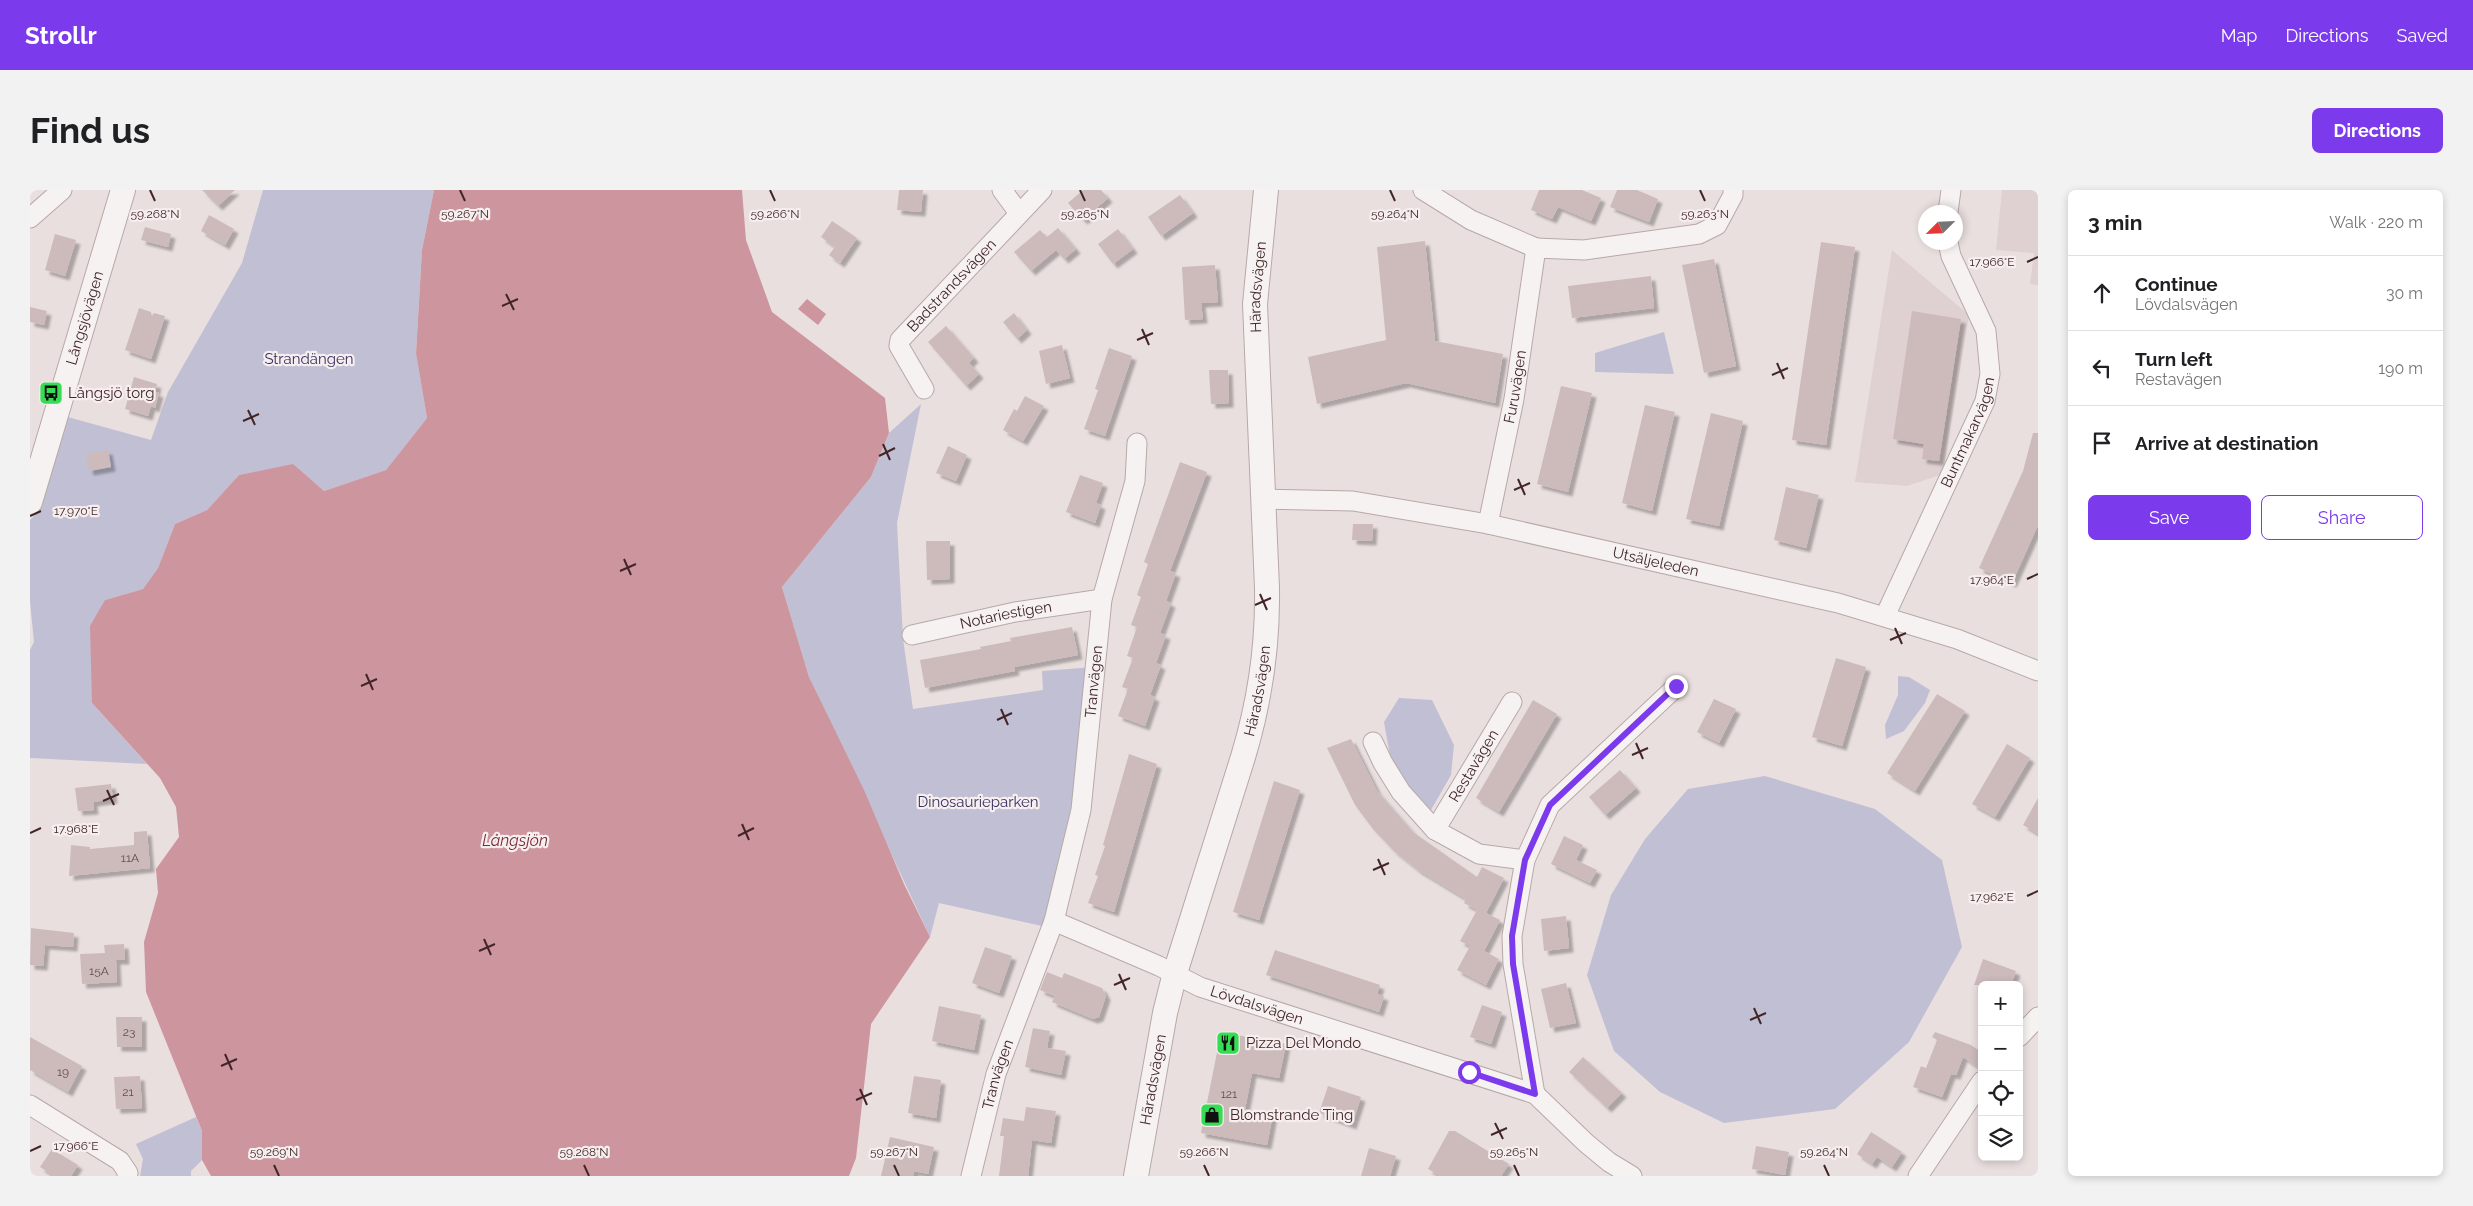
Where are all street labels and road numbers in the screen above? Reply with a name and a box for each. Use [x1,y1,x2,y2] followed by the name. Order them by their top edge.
[903,235,1000,336] street label: Badstrandsvägen
[1246,240,1270,333] street label: Häradsvägen
[62,269,107,367] street label: Långsjövägen
[1500,349,1530,425] street label: Furuvägen
[1937,375,1998,491] street label: Buntmakarvägen
[1611,543,1701,580] street label: Utsäljeleden
[958,598,1053,633] street label: Notariestigen
[1081,644,1106,719] street label: Tranvägen
[1240,645,1274,738] street label: Häradsvägen
[1445,726,1502,805] street label: Restavägen
[1208,982,1306,1028] street label: Lövdalsvägen
[1136,1033,1170,1126] street label: Häradsvägen
[979,1037,1017,1111] street label: Tranvägen

